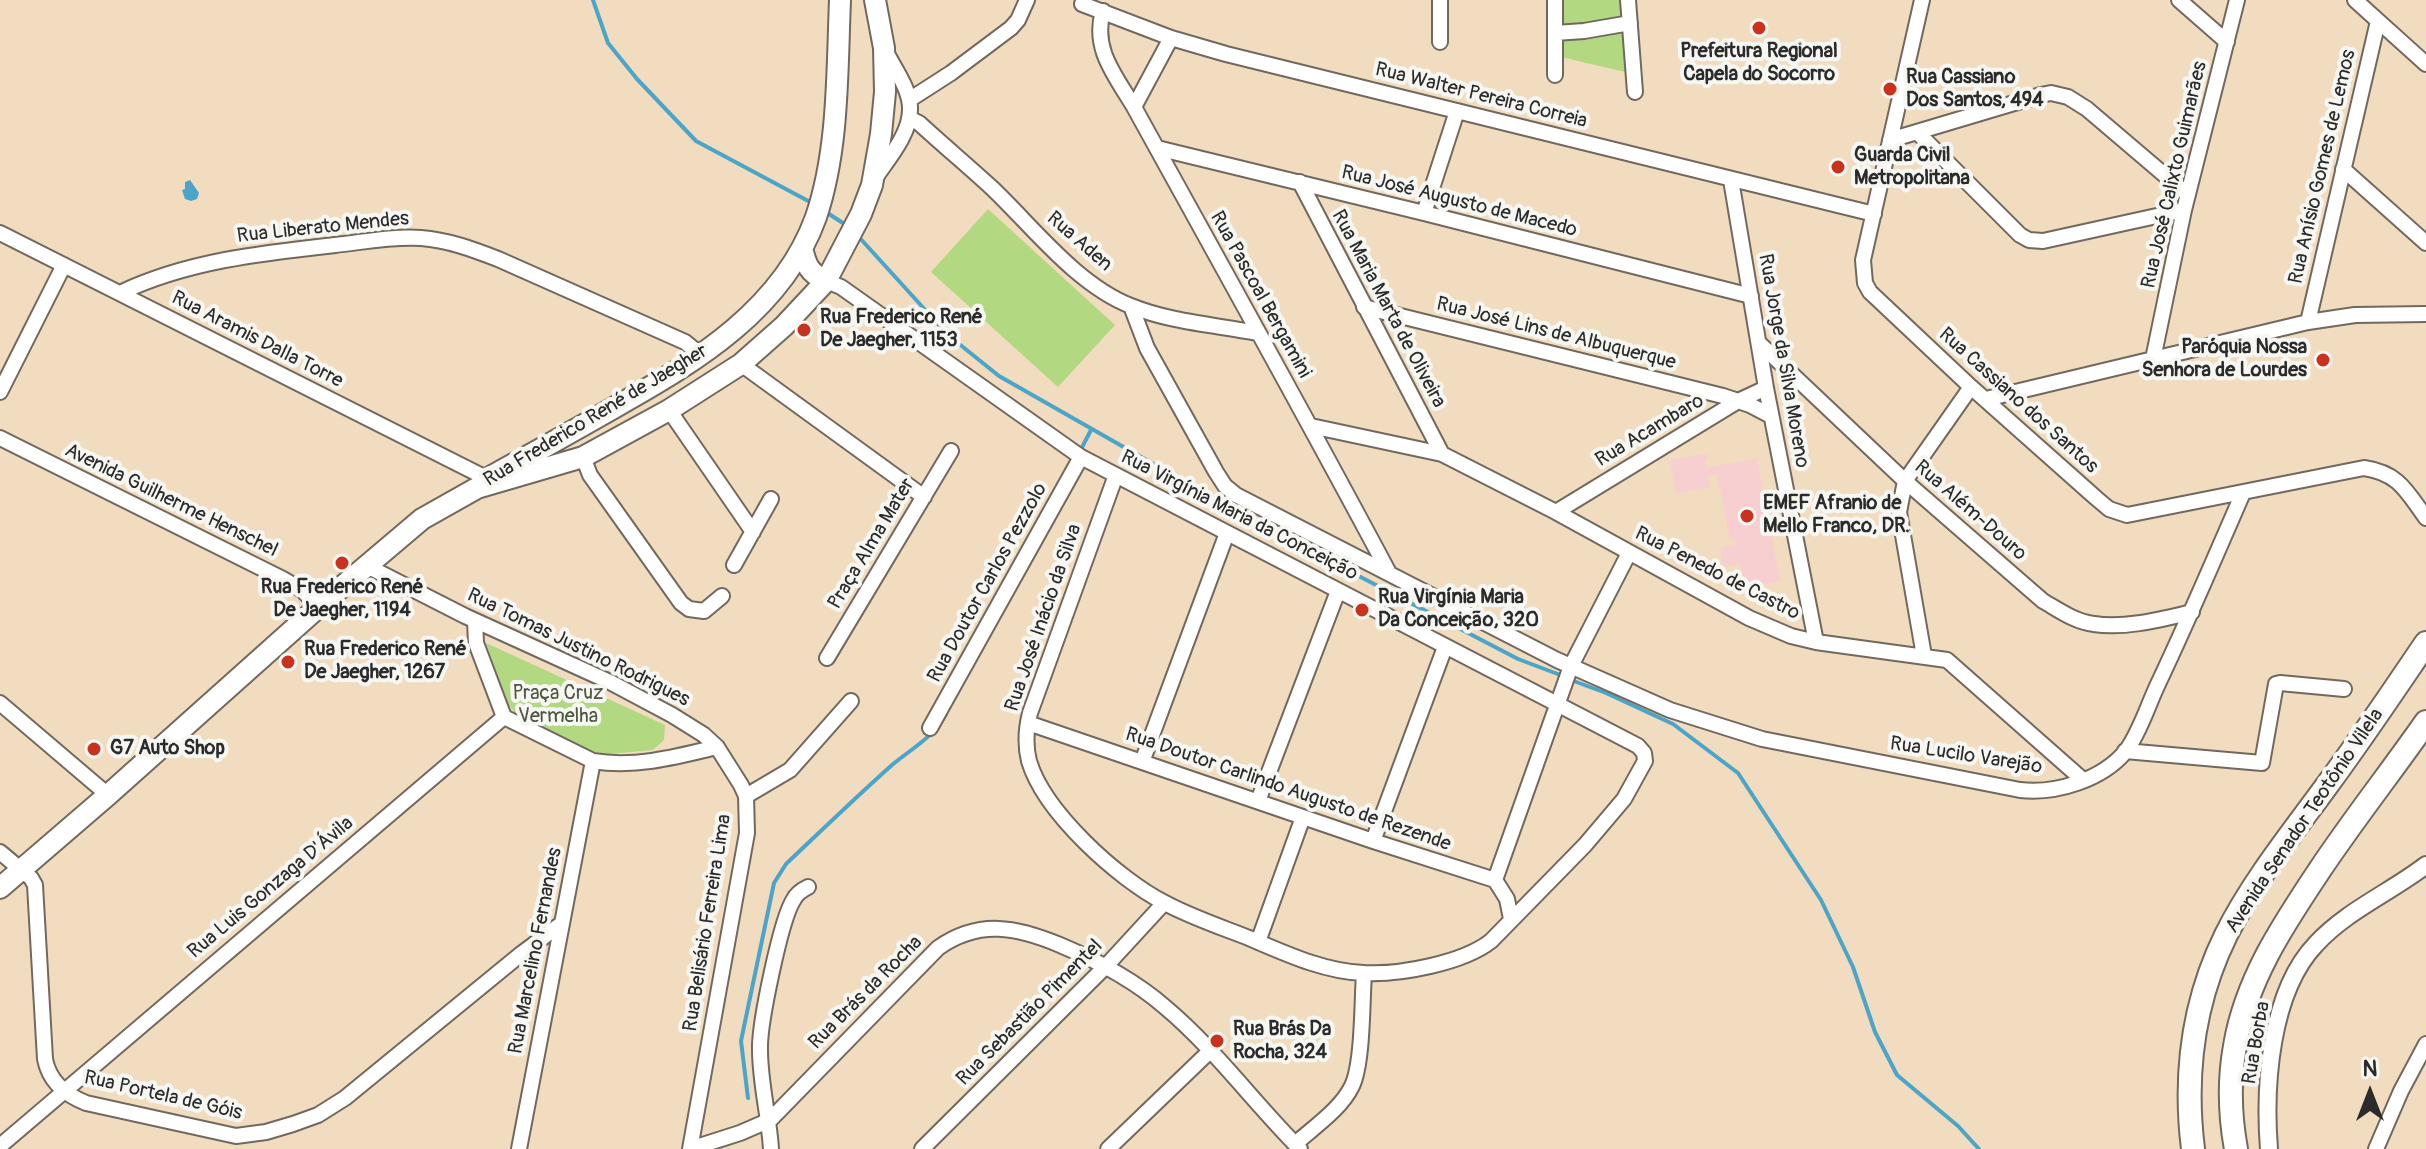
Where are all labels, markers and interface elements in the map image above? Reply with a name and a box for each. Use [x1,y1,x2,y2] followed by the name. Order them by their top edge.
[1750,19,1768,37] marker: Prefeitura Regional Capela do Socorro
[1680,40,1838,87] place label: Prefeitura Regional Capela do Socorro
[2284,48,2362,286] street label: Rua Anísio Gomes de Lemos
[1373,58,1589,134] street label: Rua Walter Pereira Correia
[2137,59,2213,291] street label: Rua José Calixto Guimarães
[1906,66,2044,113] place label: Rua Cassiano Dos Santos, 494
[1881,80,1899,98] marker: Rua Cassiano Dos Santos, 494
[1854,144,1970,191] place label: Guarda Civil Metropolitana
[1829,158,1847,176] marker: Guarda Civil Metropolitana
[1339,161,1579,243] street label: Rua José Augusto de Macedo
[1326,206,1450,412] street label: Rua Maria Marta de Oliveira
[236,207,410,249] street label: Rua Liberato Mendes
[1041,207,1117,277] street label: Rua Aden
[1204,208,1316,382] street label: Rua Pascoal Bergamini
[1752,252,1814,470] street label: Rua Jorge da Silva Moreno
[167,286,347,394] street label: Rua Aramis Dalla Torre
[1434,293,1678,375] street label: Rua José Lins de Albuquerque
[820,306,983,353] place label: Rua Frederico René De Jaegher, 1153
[795,321,813,339] marker: Rua Frederico René De Jaegher, 1153
[1933,323,2103,479] street label: Rua Cassiano dos Santos
[2142,336,2307,383] place label: Paróquia Nossa Senhora de Lourdes
[480,340,712,492] street label: Rua Frederico René de Jaegher
[2314,351,2332,369] marker: Paróquia Nossa Senhora de Lourdes
[1591,389,1709,473] street label: Rua Acambaro
[61,439,281,563] street label: Avenida Guilherme Henschel
[1116,446,1362,586] street label: Rua Virgínia Maria da Conceição
[1909,456,2031,566] street label: Rua Além-Douro
[824,474,920,614] street label: Praça Alma Mater
[923,479,1053,687] street label: Rua Doutor Carlos Pezzolo
[1763,492,1910,539] place label: EMEF Afranio de Mello Franco, DR.
[1738,507,1756,525] marker: EMEF Afranio de Mello Franco, DR.
[1001,521,1087,715] street label: Rua José Inácio da Silva
[1631,522,1803,626] street label: Rua Penedo de Castro
[333,554,351,572] marker: Rua Frederico René De Jaegher, 1194
[261,576,423,623] place label: Rua Frederico René De Jaegher, 1194
[463,584,693,712] street label: Rua Tomas Justino Rodrigues
[1378,586,1539,633] place label: Rua Virgínia Maria Da Conceição, 320
[1353,601,1371,619] marker: Rua Virgínia Maria Da Conceição, 320
[304,638,467,685] place label: Rua Frederico René De Jaegher, 1267
[279,653,297,671] marker: Rua Frederico René De Jaegher, 1267
[512,682,604,729] park label: Praça Cruz Vermelha
[2221,704,2389,938] street label: Avenida Senador Teotônio Vilela
[1122,723,1454,857] street label: Rua Doutor Carlindo Augusto de Rezende
[1888,732,2044,780] street label: Rua Lucilo Varejão
[110,737,225,761] place label: G7 Auto Shop
[85,740,103,758] marker: G7 Auto Shop
[183,812,359,964] street label: Rua Luis Gonzaga D'Ávila
[679,813,737,1033] street label: Rua Belisário Ferreira Lima
[504,846,568,1056] street label: Rua Marcelino Fernandes
[804,931,928,1055] street label: Rua Brás da Rocha
[952,935,1108,1091] street label: Rua Sebastião Pimentel
[2238,1000,2276,1086] street label: Rua Borba
[1233,1018,1331,1065] place label: Rua Brás Da Rocha, 324
[1208,1032,1226,1050] marker: Rua Brás Da Rocha, 324
[2330,1053,2410,1133] north arrow
[2363,1055,2377,1083] text: N
[82,1066,244,1126] street label: Rua Portela de Góis

